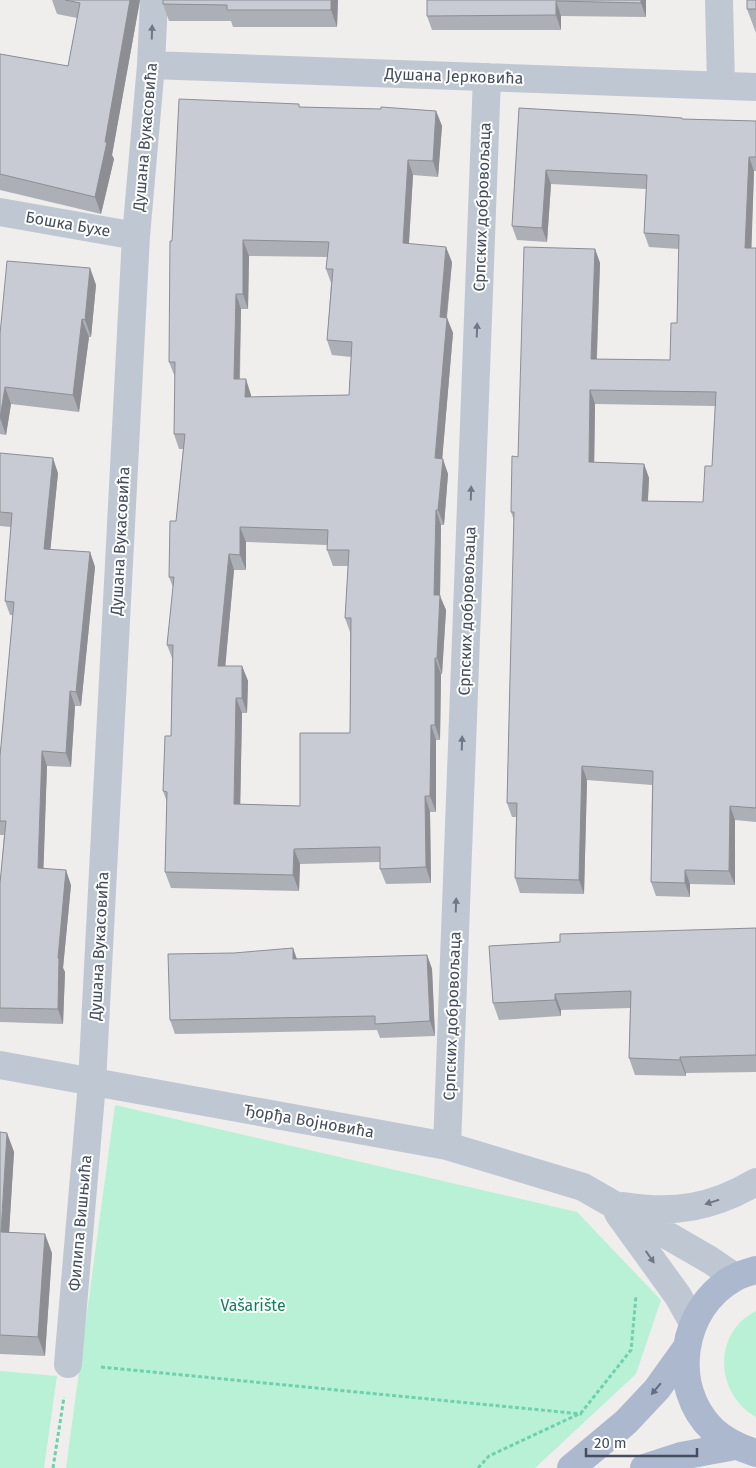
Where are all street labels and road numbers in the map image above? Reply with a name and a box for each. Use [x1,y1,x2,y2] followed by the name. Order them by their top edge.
[129,62,161,213] street label: Душана Вукасовића
[383,64,524,88] street label: Душана Јерковића
[470,122,494,292] street label: Српских добровољаца
[24,207,112,241] street label: Бошка Бухе
[107,466,133,617] street label: Душана Вукасовића
[455,526,479,696] street label: Српских добровољаца
[86,871,112,1022] street label: Душана Вукасовића
[440,931,464,1101] street label: Српских добровољаца
[242,1100,376,1142] street label: Ђорђа Војновића
[65,1154,95,1292] street label: Филипа Вишњића

